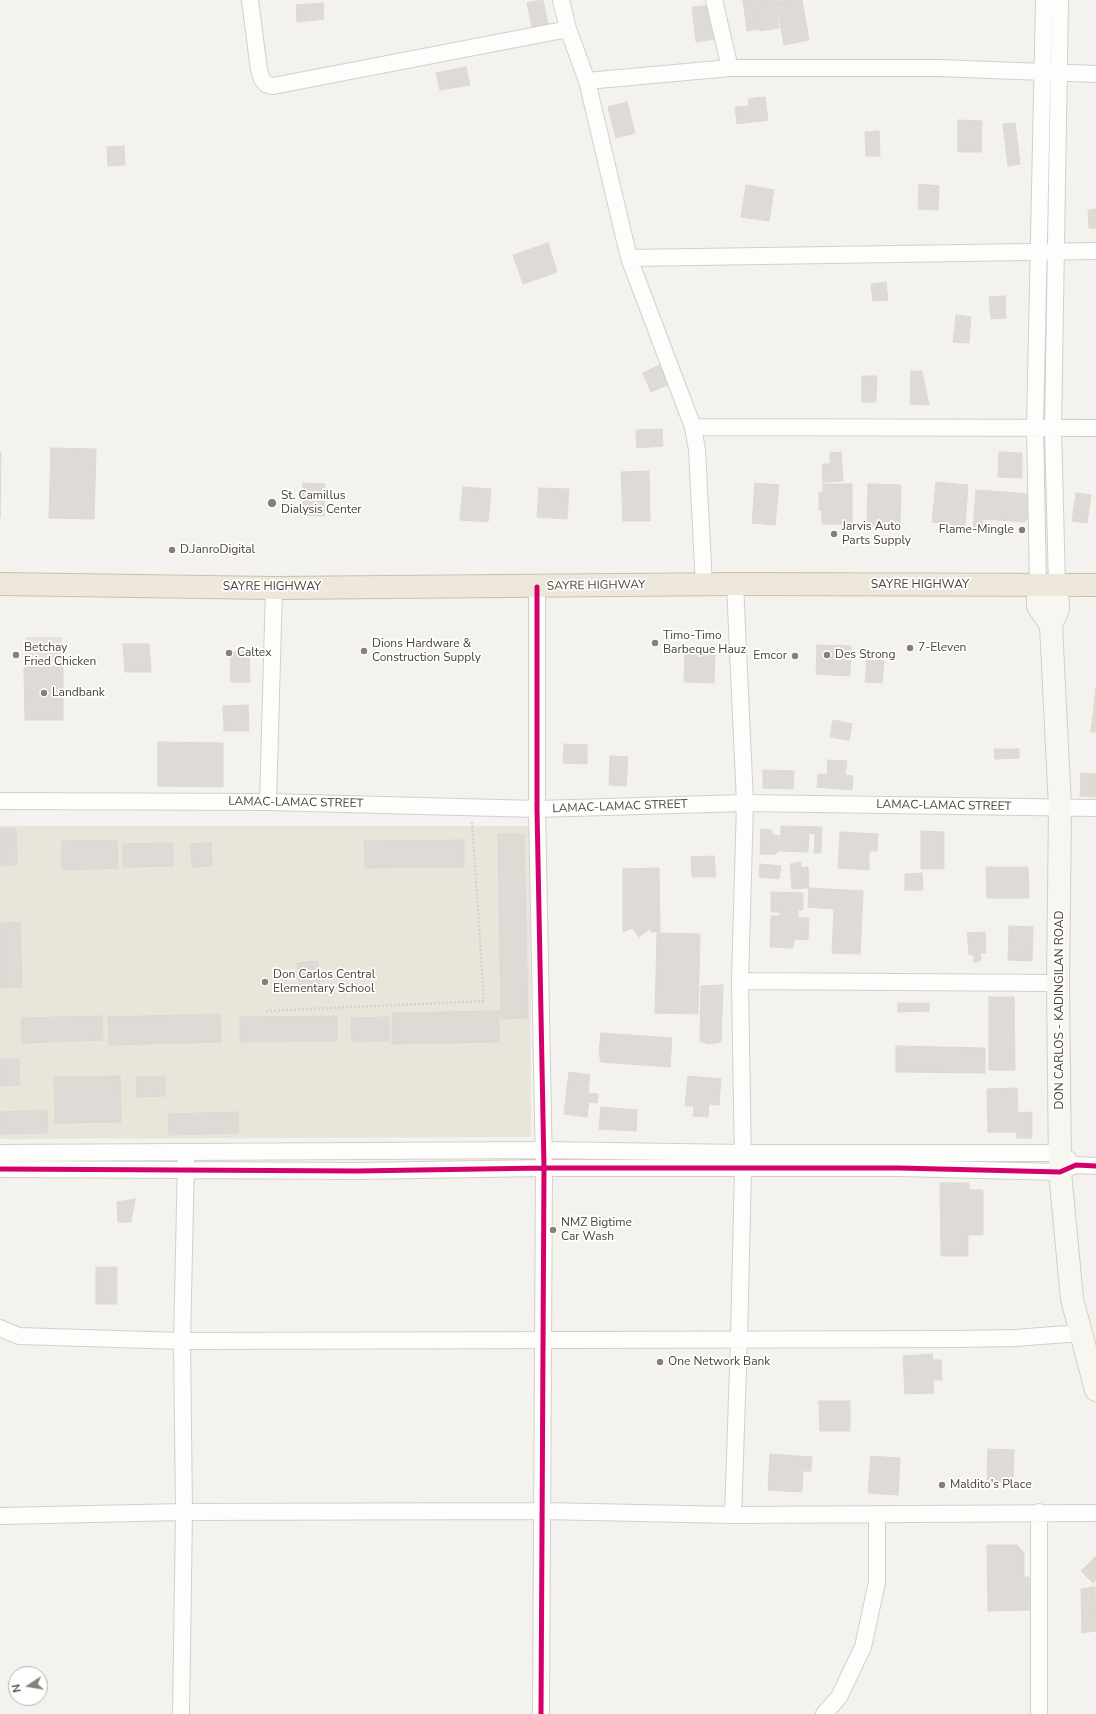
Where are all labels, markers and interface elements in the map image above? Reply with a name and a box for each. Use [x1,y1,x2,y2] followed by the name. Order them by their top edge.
[281,489,362,517] place label: St. Camillus Dialysis Center
[266,497,278,509] marker: St. Camillus Dialysis Center
[842,520,911,548] place label: Jarvis Auto Parts Supply
[939,523,1014,537] place label: Flame-Mingle
[1017,525,1027,535] marker: Flame-Mingle
[829,529,839,539] marker: Jarvis Auto Parts Supply
[180,543,255,557] place label: D.JanroDigital
[167,545,177,555] marker: D.JanroDigital
[547,578,645,594] street label: SAYRE HIGHWAY
[871,578,969,592] street label: SAYRE HIGHWAY
[223,580,321,594] street label: SAYRE HIGHWAY
[663,629,746,657] place label: Timo-Timo Barbeque Hauz
[372,637,481,665] place label: Dions Hardware & Construction Supply
[650,638,660,648] marker: Timo-Timo Barbeque Hauz
[24,641,96,669] place label: Betchay Fried Chicken
[918,641,966,655] place label: 7-Eleven
[905,643,915,653] marker: 7-Eleven
[237,646,271,660] place label: Caltex
[359,646,369,656] marker: Dions Hardware & Construction Supply
[224,648,234,658] marker: Caltex
[835,648,895,662] place label: Des Strong
[753,649,787,663] place label: Emcor
[11,650,21,660] marker: Betchay Fried Chicken
[822,650,832,660] marker: Des Strong
[790,651,800,661] marker: Emcor
[52,686,105,700] place label: Landbank
[39,688,49,698] marker: Landbank
[228,795,364,811] street label: LAMAC-LAMAC STREET
[552,797,688,817] street label: LAMAC-LAMAC STREET
[876,798,1012,814] street label: LAMAC-LAMAC STREET
[1053,911,1067,1109] street label: DON CARLOS - KADINGILAN ROAD
[273,968,375,996] place label: Don Carlos Central Elementary School
[260,977,270,987] marker: Don Carlos Central Elementary School
[561,1216,632,1244] place label: NMZ Bigtime Car Wash
[548,1225,558,1235] marker: NMZ Bigtime Car Wash
[668,1355,770,1369] place label: One Network Bank
[655,1357,665,1367] marker: One Network Bank
[950,1478,1032,1492] place label: Maldito's Place
[937,1480,947,1490] marker: Maldito's Place
[8,1666,48,1706] north arrow
[9,1683,25,1694] text: N

